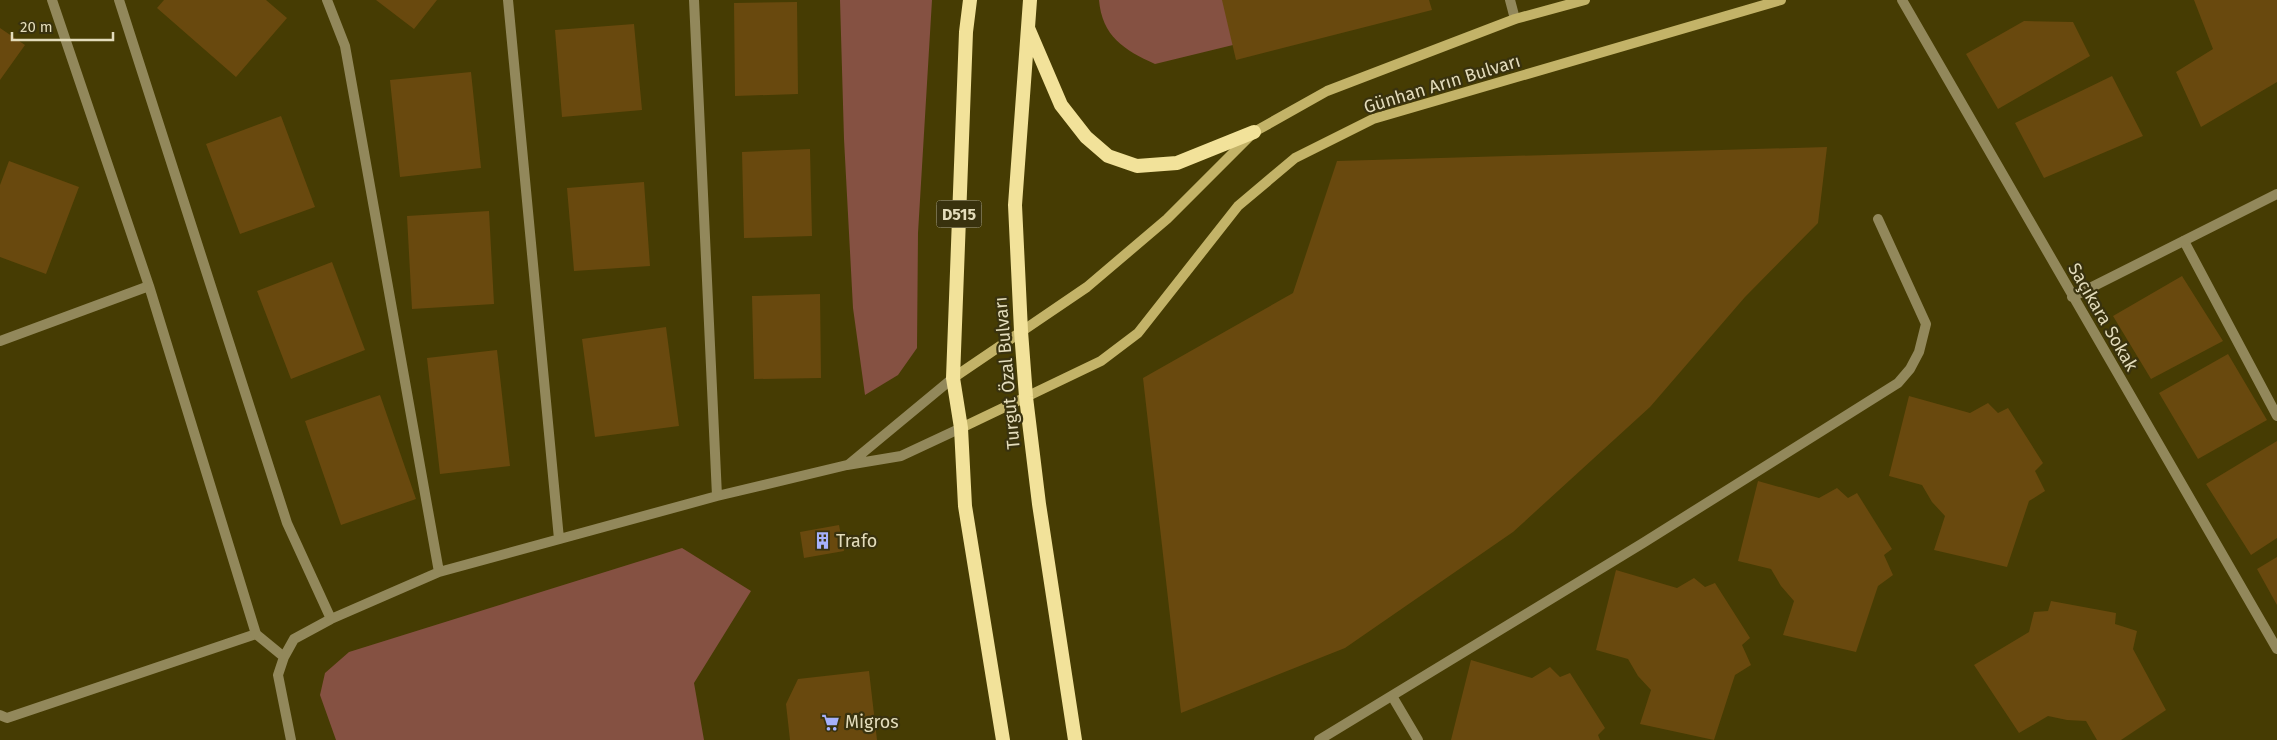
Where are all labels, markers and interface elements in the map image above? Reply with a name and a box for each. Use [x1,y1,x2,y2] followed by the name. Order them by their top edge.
[12,10,114,42] scale bar
[20,18,53,36] text: 20 m
[1361,50,1523,118] street label: Günhan Arın Bulvarı
[936,200,982,228] road number: D515
[2063,259,2143,376] street label: Saçıkara Sokak
[989,296,1025,450] street label: Turgut Özal Bulvarı
[836,530,877,552] place label: Trafo
[812,531,832,551] building icon: Trafo
[845,711,899,733] place label: Migros
[821,712,841,732] supermarket icon: Migros

